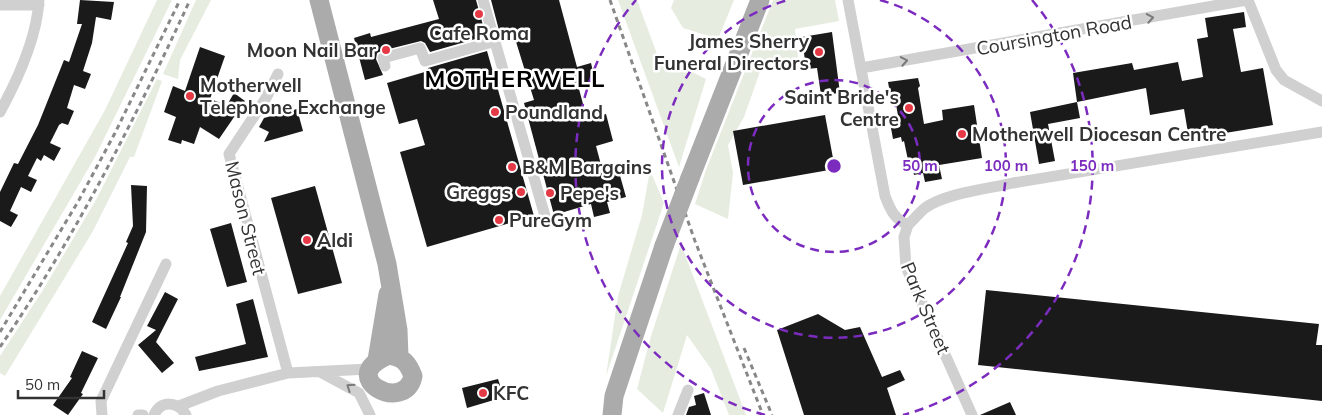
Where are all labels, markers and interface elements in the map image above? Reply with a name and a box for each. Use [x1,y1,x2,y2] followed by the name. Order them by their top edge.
[473,8,485,20] marker: Cafe Roma
[974,10,1134,60] street label: Coursington Road
[1146,14,1155,24] one-way arrow
[429,21,529,45] place label: Cafe Roma
[654,29,810,75] place label: James Sherry Funeral Directors
[247,38,377,62] place label: Moon Nail Bar
[380,44,392,56] marker: Moon Nail Bar
[813,46,825,58] marker: James Sherry Funeral Directors
[900,56,909,66] one-way arrow
[424,63,606,93] district label: MOTHERWELL
[200,73,386,119] place label: Motherwell Telephone Exchange
[784,85,899,131] place label: Saint Bride's Centre
[184,90,196,102] marker: Motherwell Telephone Exchange
[505,100,603,124] place label: Poundland
[903,102,915,114] marker: Saint Bride's Centre
[489,106,501,118] marker: Poundland
[972,122,1227,146] place label: Motherwell Diocesan Centre
[956,128,968,140] marker: Motherwell Diocesan Centre
[522,155,652,179] place label: B&M Bargains
[902,156,938,175] text: 50 m
[984,156,1028,175] text: 100 m
[1070,156,1114,175] text: 150 m
[825,157,843,175] centre of rings
[220,159,272,278] street label: Mason Street
[506,161,518,173] marker: B&M Bargains
[446,180,511,204] place label: Greggs
[560,181,619,205] place label: Pepe's
[515,186,527,198] marker: Greggs
[544,187,556,199] marker: Pepe's
[509,208,592,232] place label: PureGym
[493,214,505,226] marker: PureGym
[317,228,353,252] place label: Aldi
[301,234,313,246] marker: Aldi
[896,258,956,358] street label: Park Street
[18,368,104,400] scale bar
[25,375,60,394] text: 50 m
[493,381,529,405] place label: KFC
[346,384,356,393] one-way arrow
[477,387,489,399] marker: KFC

